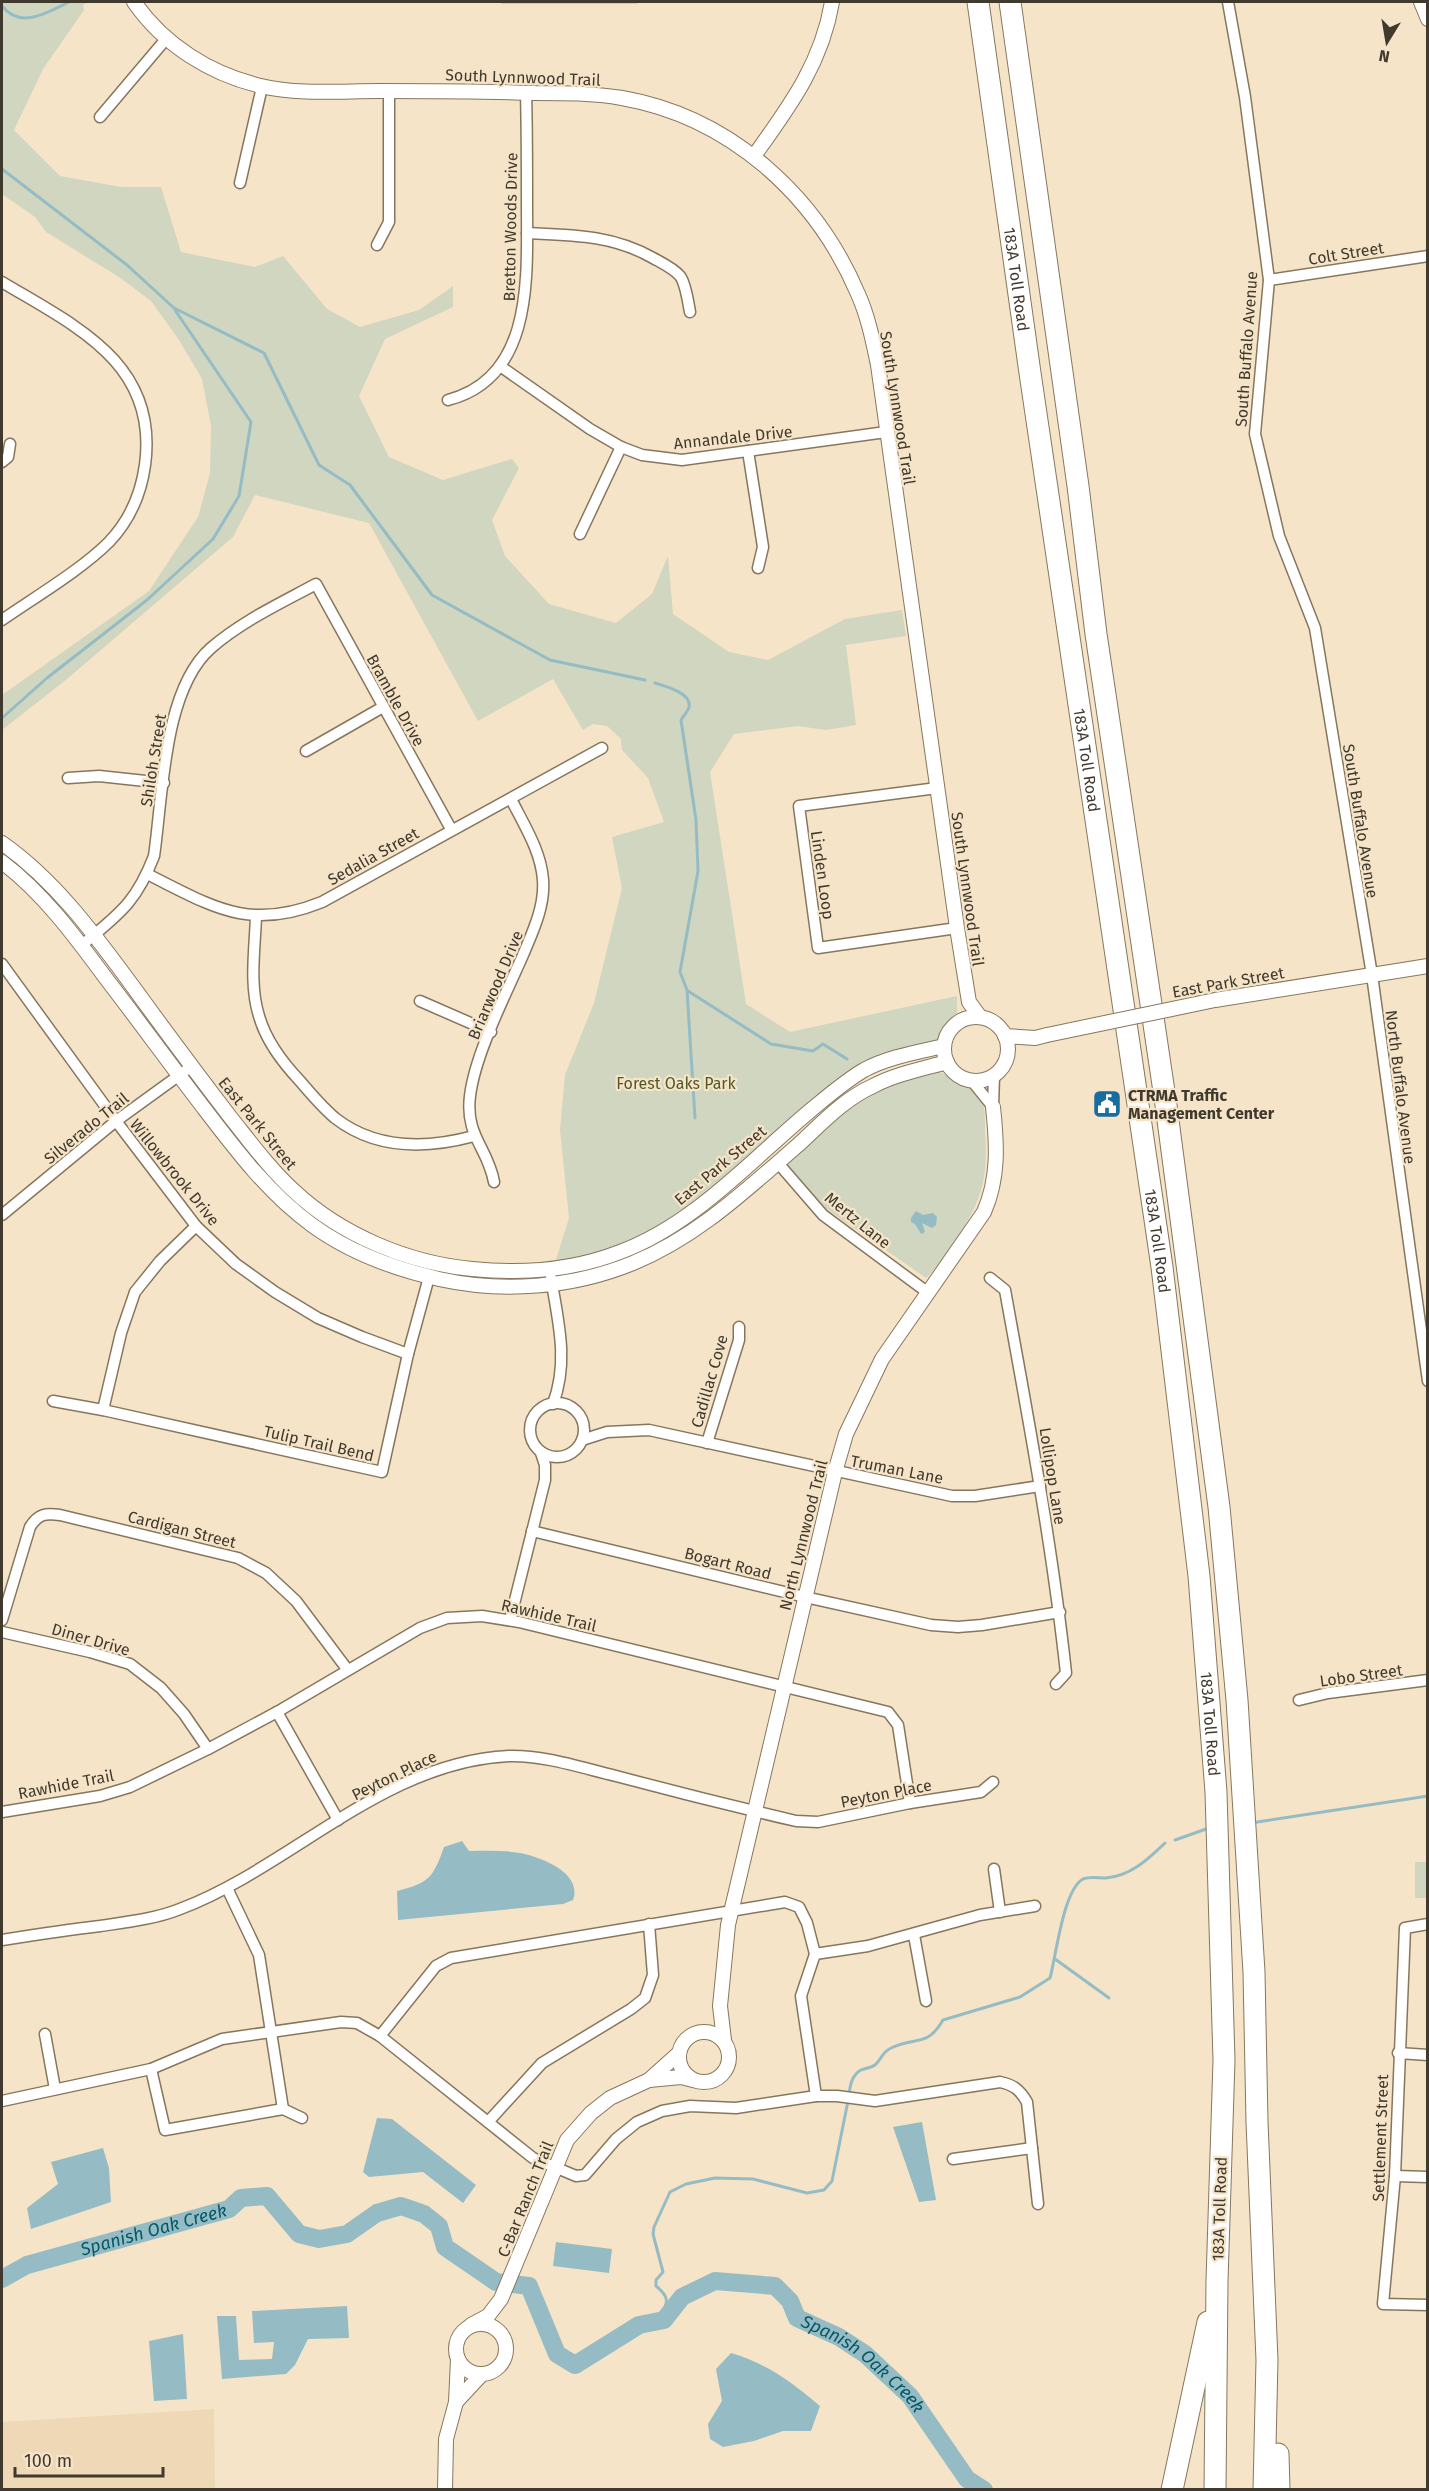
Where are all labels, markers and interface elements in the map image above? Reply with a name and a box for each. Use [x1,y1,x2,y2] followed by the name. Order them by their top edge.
[1357,12,1417,72] north arrow
[1377,46,1391,67] text: N
[445,65,601,90] street label: South Lynnwood Trail
[500,152,521,302] street label: Bretton Woods Drive
[1000,226,1033,332] street label: 183A Toll Road
[1307,238,1385,269] street label: Colt Street
[1232,271,1261,428] street label: South Buffalo Avenue
[876,330,919,487] street label: South Lynnwood Trail
[673,422,793,453] street label: Annandale Drive
[362,651,429,750] street label: Bramble Drive
[1070,707,1104,813] street label: 183A Toll Road
[137,712,170,808] street label: Shiloh Street
[1339,743,1382,900] street label: South Buffalo Avenue
[947,811,988,968] street label: South Lynnwood Trail
[324,824,422,889] street label: Sedalia Street
[807,829,838,921] street label: Linden Loop
[464,928,527,1043] street label: Briarwood Drive
[1171,963,1286,1002] street label: East Park Street
[1382,1009,1419,1165] street label: North Buffalo Avenue
[214,1073,301,1174] street label: East Park Street
[616,1074,737,1093] park label: Forest Oaks Park
[1128,1086,1275,1123] place label: CTRMA Traffic Management Center
[40,1088,133,1168] street label: Silverado Trail
[1091,1088,1123,1120] public building icon: CTRMA Traffic Management Center
[126,1115,223,1229] street label: Willowbrook Drive
[671,1121,770,1209] street label: East Park Street
[821,1188,894,1253] street label: Mertz Lane
[1141,1188,1174,1294] street label: 183A Toll Road
[687,1332,732,1430] street label: Cadillac Cove
[262,1422,376,1465] street label: Tulip Trail Bend
[1035,1426,1070,1526] street label: Lollipop Lane
[849,1451,945,1488] street label: Truman Lane
[776,1458,831,1612] street label: North Lynnwood Trail
[126,1507,238,1552] street label: Cardigan Street
[682,1544,773,1583] street label: Bogart Road
[499,1595,599,1636] street label: Rawhide Trail
[49,1619,132,1660] street label: Diner Drive
[1318,1660,1404,1691] street label: Lobo Street
[1197,1671,1224,1777] street label: 183A Toll Road
[349,1747,440,1804] street label: Peyton Place
[16,1766,116,1803] street label: Rawhide Trail
[839,1775,933,1812] street label: Peyton Place
[1369,2074,1392,2202] street label: Settlement Street
[494,2138,558,2260] street label: C-Bar Ranch Trail
[1208,2157,1231,2262] street label: 183A Toll Road
[77,2199,229,2261] water label: Spanish Oak Creek
[797,2310,929,2417] water label: Spanish Oak Creek
[15,2440,164,2478] scale bar
[24,2450,72,2472] text: 100 m

